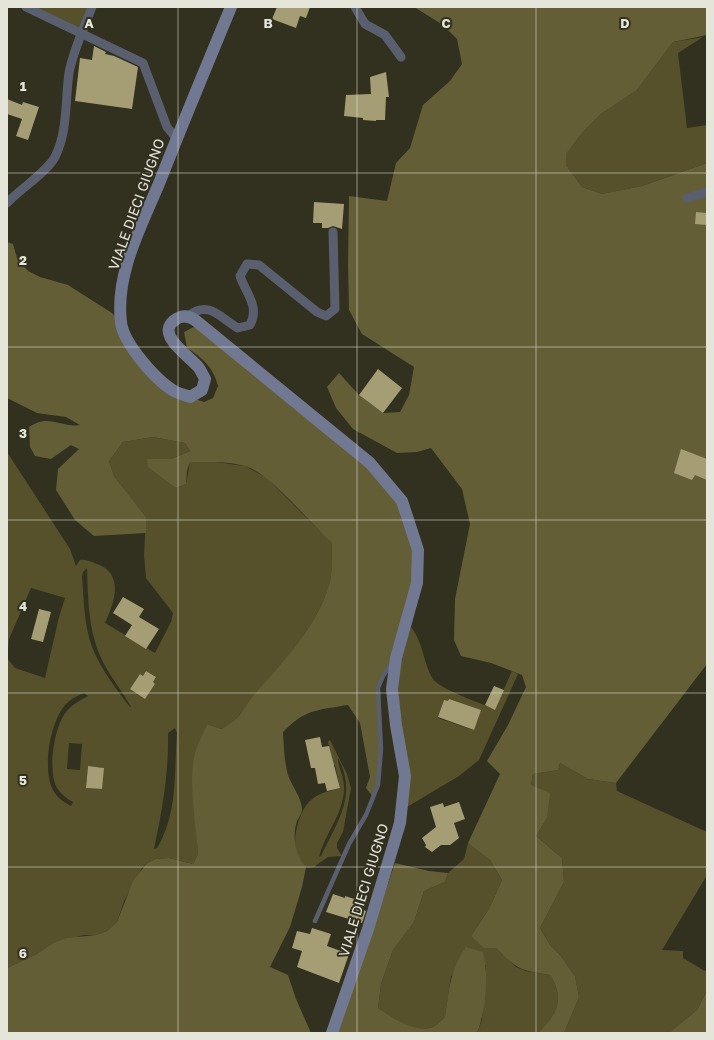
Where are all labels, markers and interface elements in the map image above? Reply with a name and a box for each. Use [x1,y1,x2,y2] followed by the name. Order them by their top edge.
[84,15,94,31] text: A
[263,15,273,31] text: B
[441,15,451,31] text: C
[620,15,630,31] text: D
[20,78,27,94] text: 1
[104,136,168,272] street label: VIALE DIECI GIUGNO
[19,252,27,268] text: 2
[19,425,27,441] text: 3
[19,598,27,614] text: 4
[19,772,27,788] text: 5
[335,821,391,959] street label: VIALE DIECI GIUGNO
[19,945,27,961] text: 6

